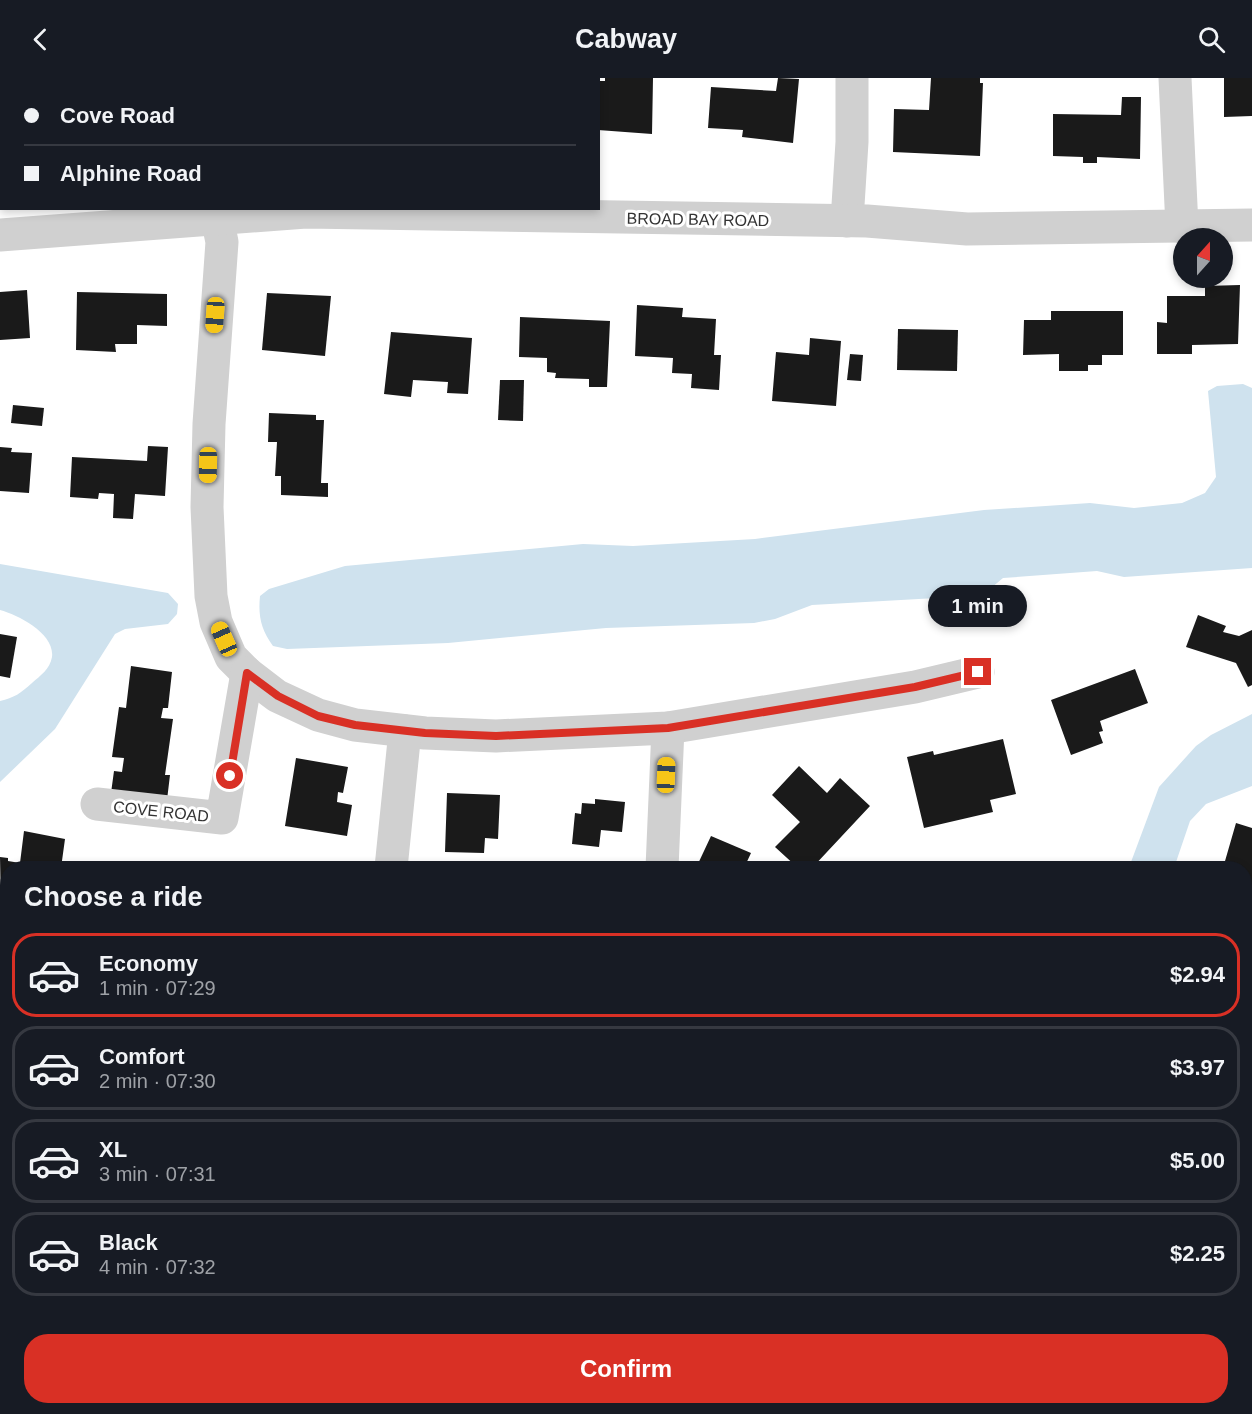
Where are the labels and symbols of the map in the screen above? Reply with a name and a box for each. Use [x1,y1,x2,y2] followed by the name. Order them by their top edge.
[627,210,769,229] street label: BROAD BAY ROAD
[1173,228,1233,288] north arrow
[205,296,225,334] car
[199,447,217,483] car
[928,585,1028,627] callout: 1 min
[208,619,240,659] car
[964,658,991,685] route end
[656,757,676,793] car
[216,762,243,789] route start
[112,798,210,825] street label: COVE ROAD

